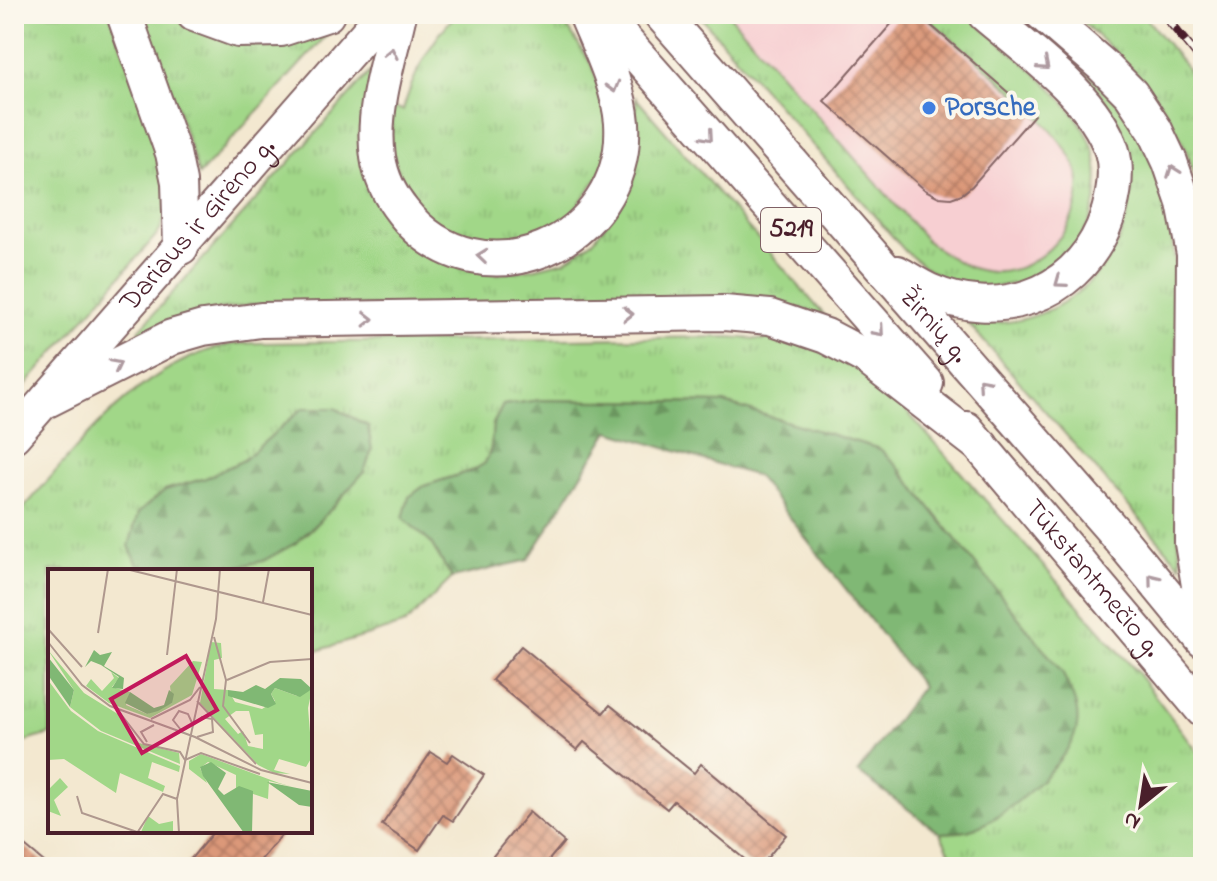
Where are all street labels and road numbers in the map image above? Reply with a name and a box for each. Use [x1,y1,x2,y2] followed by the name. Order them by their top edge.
[110,129,286,322] street label: Dariaus ir Girėno g.
[761,208,821,252] road number: 5219
[889,278,979,373] street label: Žirnių g.
[1013,491,1171,667] street label: Tūkstantmečio g.

